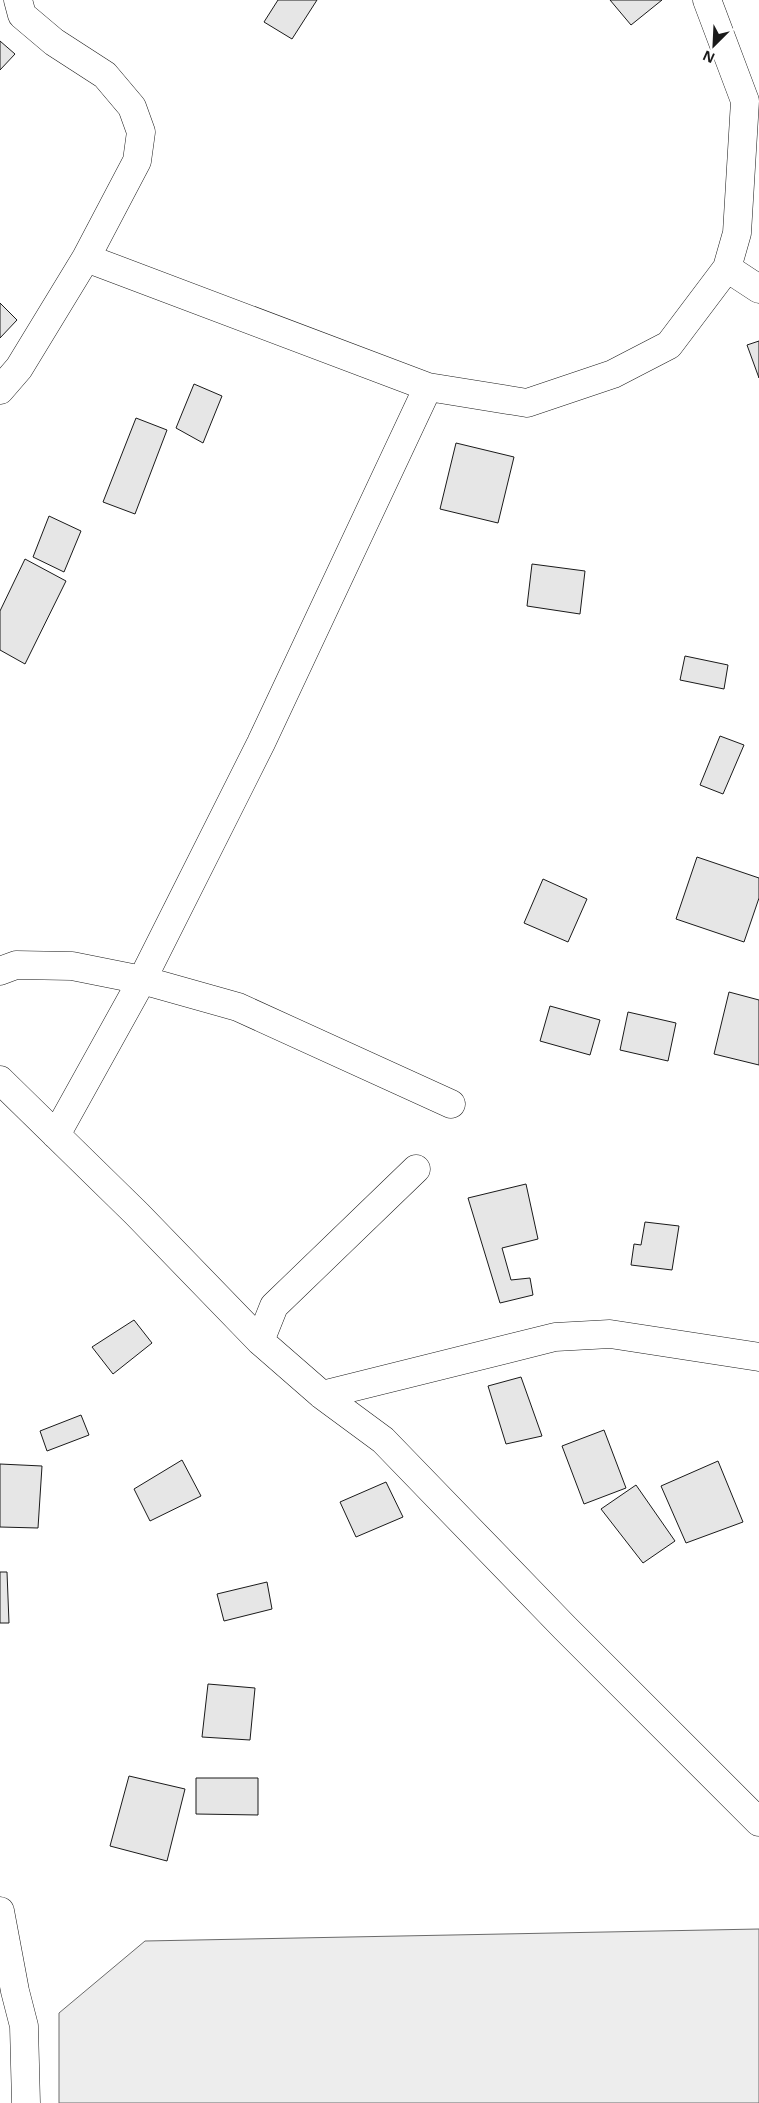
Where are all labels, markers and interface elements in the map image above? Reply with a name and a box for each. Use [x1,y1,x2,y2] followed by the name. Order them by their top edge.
[689,20,739,70] north arrow
[699,46,718,68] text: N

